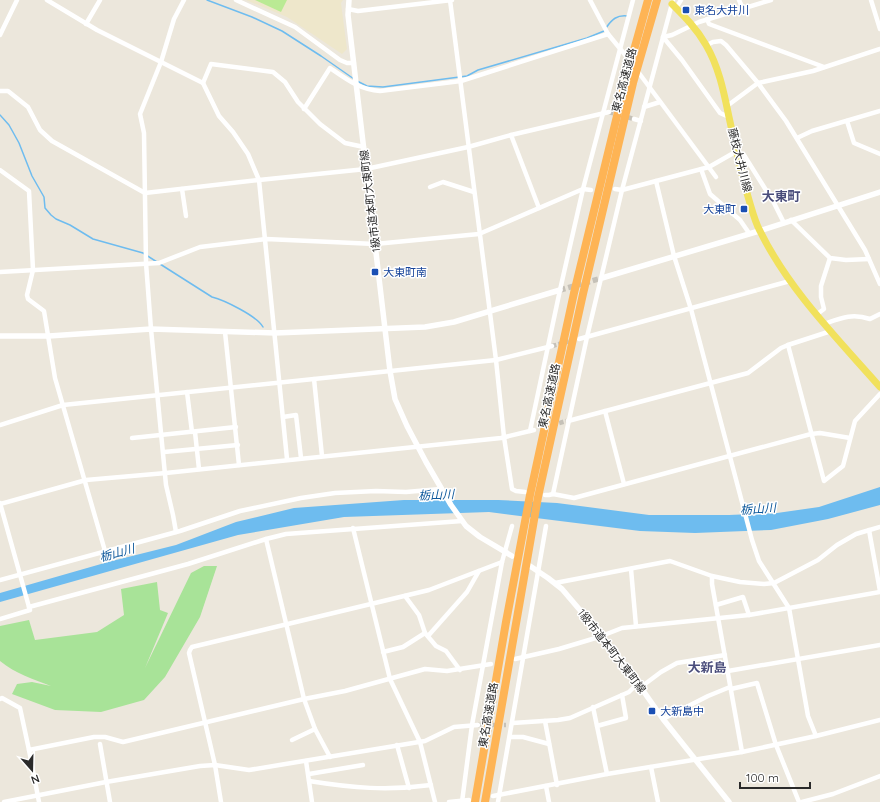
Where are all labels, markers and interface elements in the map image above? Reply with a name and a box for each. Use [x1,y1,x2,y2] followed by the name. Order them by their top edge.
[694,3,749,17] place label: 東名大井川
[681,5,691,15] marker: 東名大井川
[609,46,639,114] street label: 東名高速道路
[725,126,755,194] street label: 藤枝大井川線
[357,149,383,253] street label: 1級市道本町大東町線
[761,188,801,204] district label: 大東町
[703,202,736,216] place label: 大東町
[739,204,749,214] marker: 大東町
[383,265,427,279] place label: 大東町南
[370,267,380,277] marker: 大東町南
[535,362,563,430] street label: 東名高速道路
[418,486,456,503] water label: 栃山川
[739,500,778,517] water label: 栃山川
[98,540,138,564] water label: 栃山川
[575,606,649,696] street label: 1級市道本町大東町線
[687,659,727,675] district label: 大新島
[475,681,501,749] street label: 東名高速道路
[660,704,704,718] place label: 大新島中
[647,706,657,716] marker: 大新島中
[12,750,52,790] north arrow
[740,764,810,790] scale bar
[746,770,779,785] text: 100 m
[29,771,42,787] text: N

